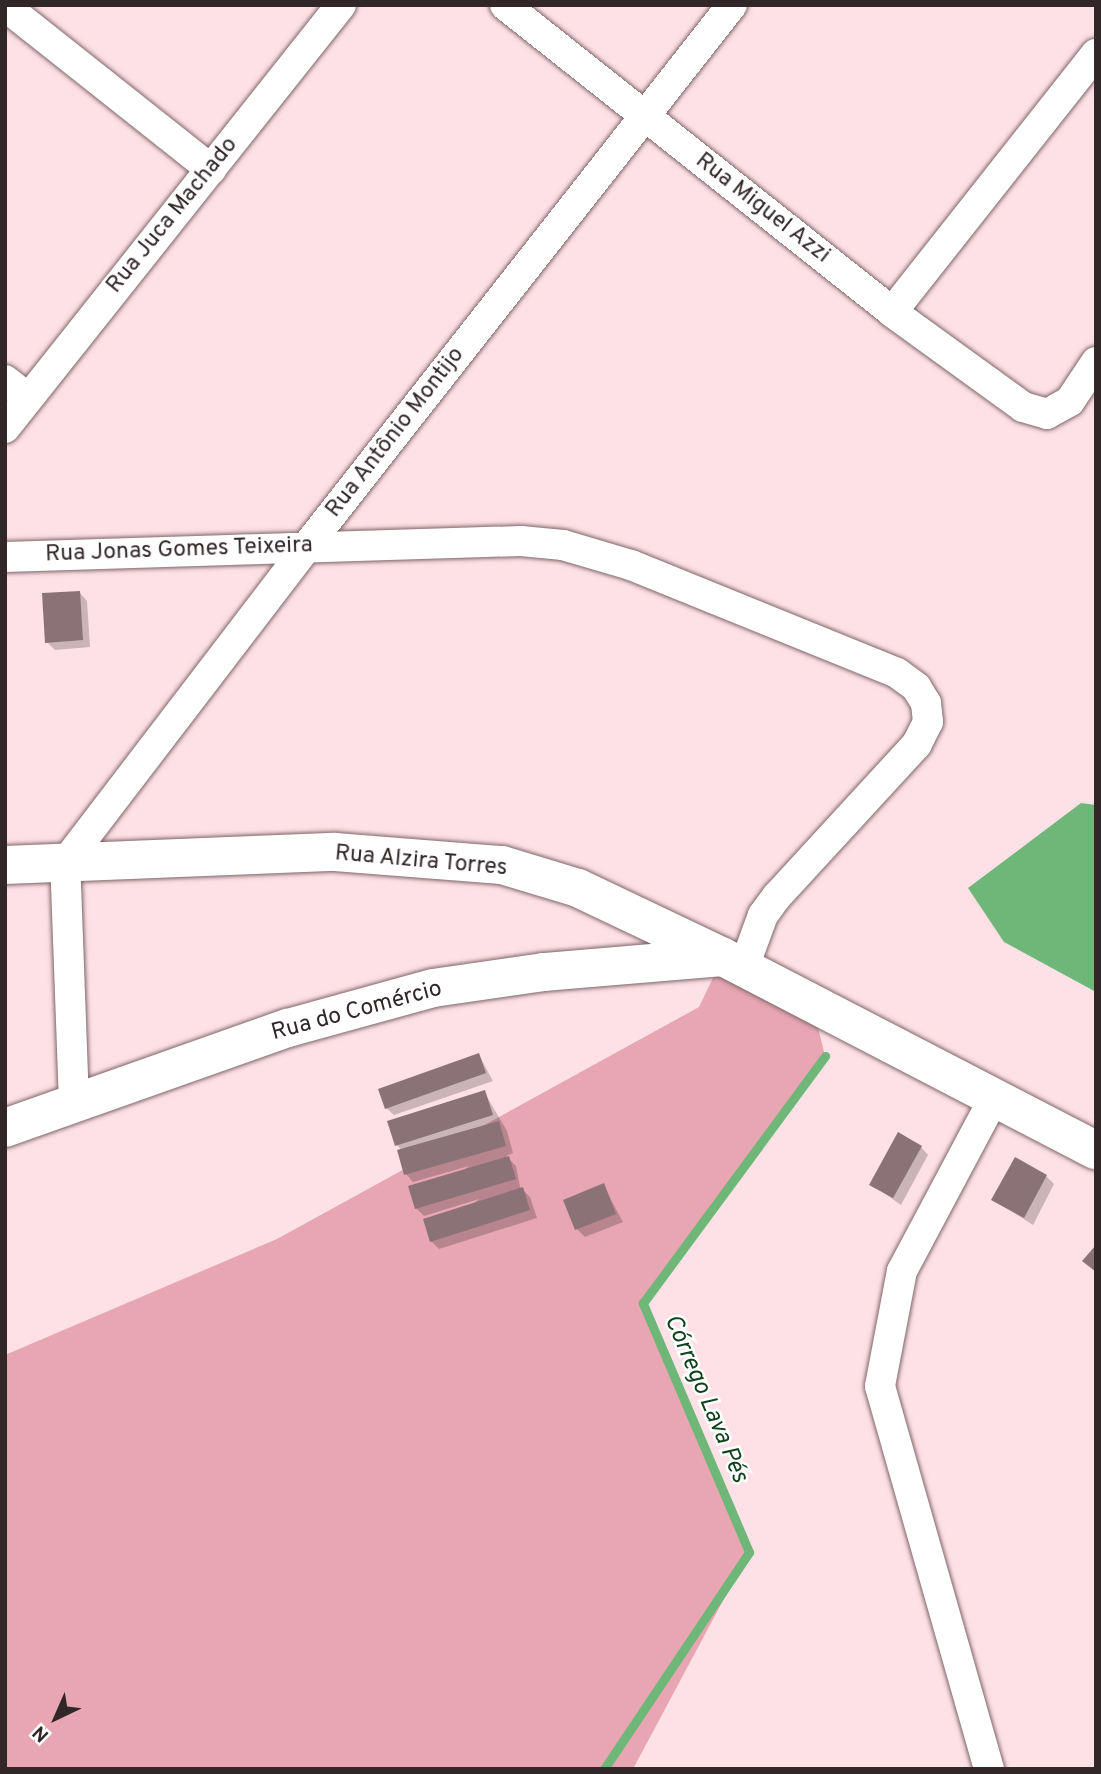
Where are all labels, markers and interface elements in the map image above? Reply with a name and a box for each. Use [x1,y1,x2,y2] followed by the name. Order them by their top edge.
[102,132,244,300] street label: Rua Juca Machado
[689,148,835,270] street label: Rua Miguel Azzi
[321,342,471,524] street label: Rua Antônio Montijo
[44,533,314,569] street label: Rua Jonas Gomes Teixeira
[333,841,509,883] street label: Rua Alzira Torres
[269,976,445,1048] street label: Rua do Comércio
[657,1311,753,1487] water label: Córrego Lava Pés
[21,1683,91,1753] north arrow
[28,1720,55,1746] text: N

